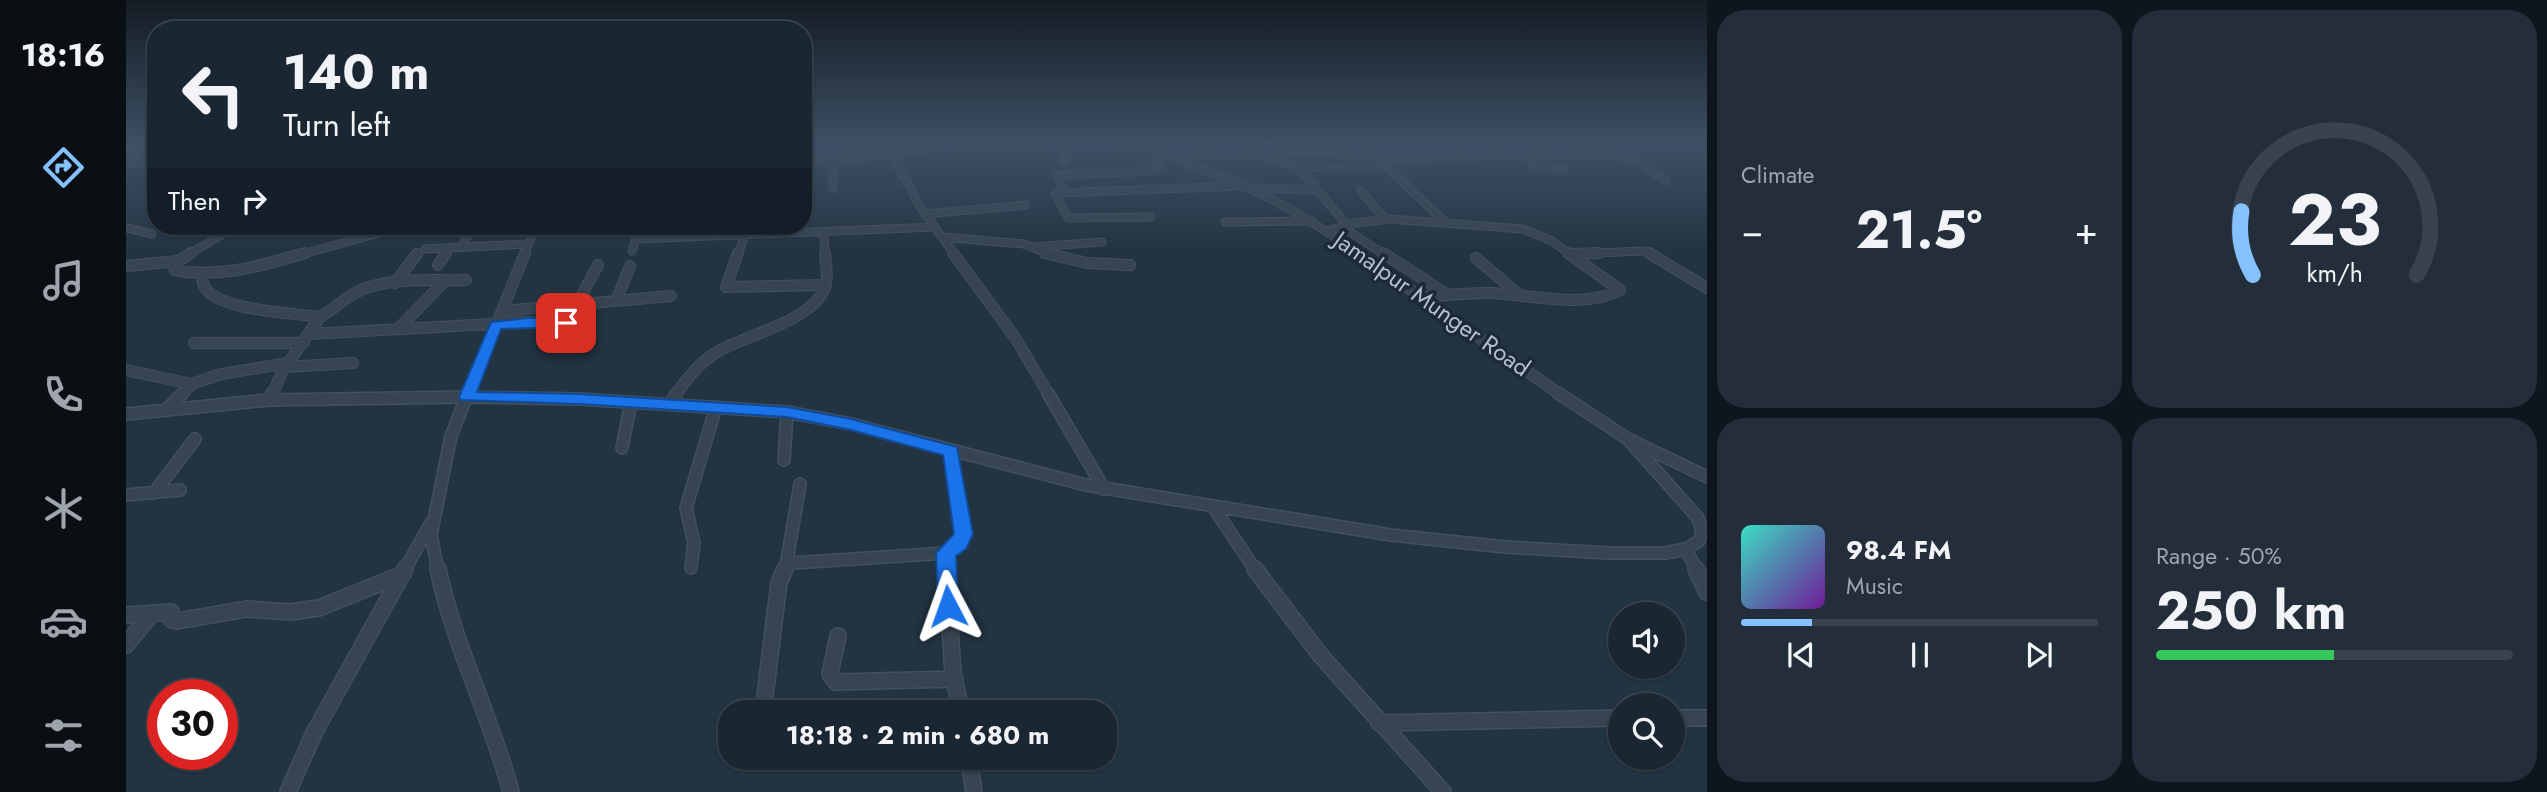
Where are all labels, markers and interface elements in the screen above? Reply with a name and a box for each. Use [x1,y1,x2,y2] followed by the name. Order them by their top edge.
[21,32,105,78] text: 18:16
[283,37,429,107] text: 140 m
[168,49,259,140] icon: left
[283,102,390,148] text: Turn left
[39,143,88,192] icon: directions
[1741,158,1814,192] text: Climate
[2288,167,2381,272] text: 23
[168,182,221,220] text: Then
[235,182,273,220] icon: right
[1856,192,1982,268] text: 21.5°
[1741,203,1763,258] text: −
[2075,203,2098,258] text: +
[1324,221,1538,385] street label: Jamalpur Munger Road
[2306,255,2363,291] text: km/h
[39,256,88,305] icon: music
[536,293,596,353] pin
[547,304,585,342] icon: arrive
[39,370,88,419] icon: phone
[39,484,88,533] icon: climate
[1846,531,1951,569] text: 98.4 FM
[2156,539,2282,573] text: Range · 50%
[911,569,985,643] position arrow
[1846,569,1903,603] text: Music
[2156,573,2346,649] text: 250 km
[39,597,88,646] icon: car
[1608,602,1685,770] map controls
[1608,602,1685,679] button: sound
[1782,636,1820,674] icon: previous
[1901,636,1939,674] icon: pause
[2020,636,2058,674] icon: next
[147,679,238,770] speed limit sign: 30
[1608,693,1685,770] button: search
[39,711,88,760] icon: filters
[786,716,1049,754] text: 18:18 · 2 min · 680 m

